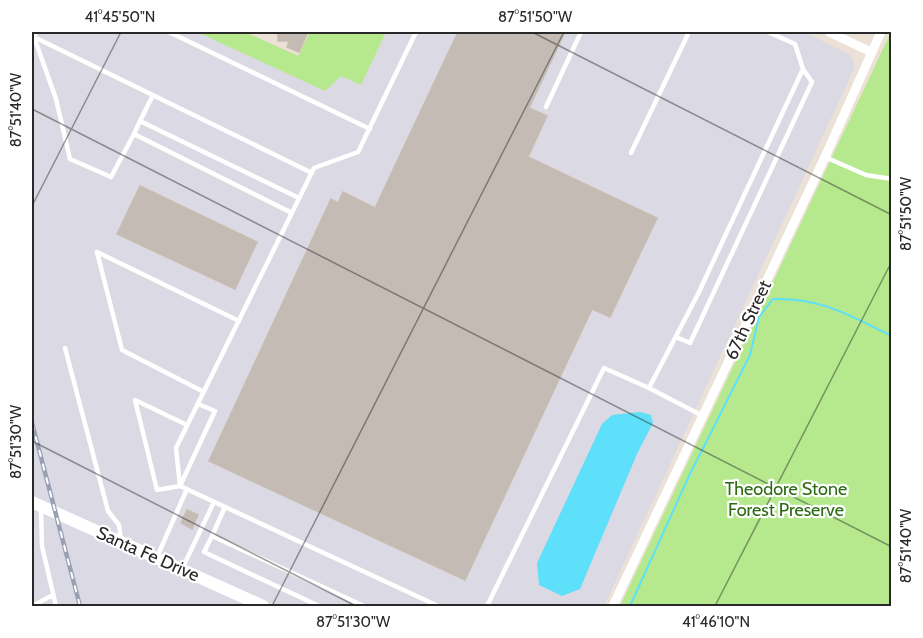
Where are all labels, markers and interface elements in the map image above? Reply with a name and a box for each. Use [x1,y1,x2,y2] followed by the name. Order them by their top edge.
[85,8,155,26] text: 41°45'50"N
[498,8,573,26] text: 87°51'50"W
[7,72,25,147] text: 87°51'40"W
[897,176,915,251] text: 87°51'50"W
[720,277,776,363] street label: 67th Street
[7,404,25,479] text: 87°51'30"W
[725,478,847,521] park label: Theodore Stone Forest Preserve
[897,508,915,583] text: 87°51'40"W
[93,522,203,586] street label: Santa Fe Drive
[316,613,391,631] text: 87°51'30"W
[682,613,750,631] text: 41°46'10"N

